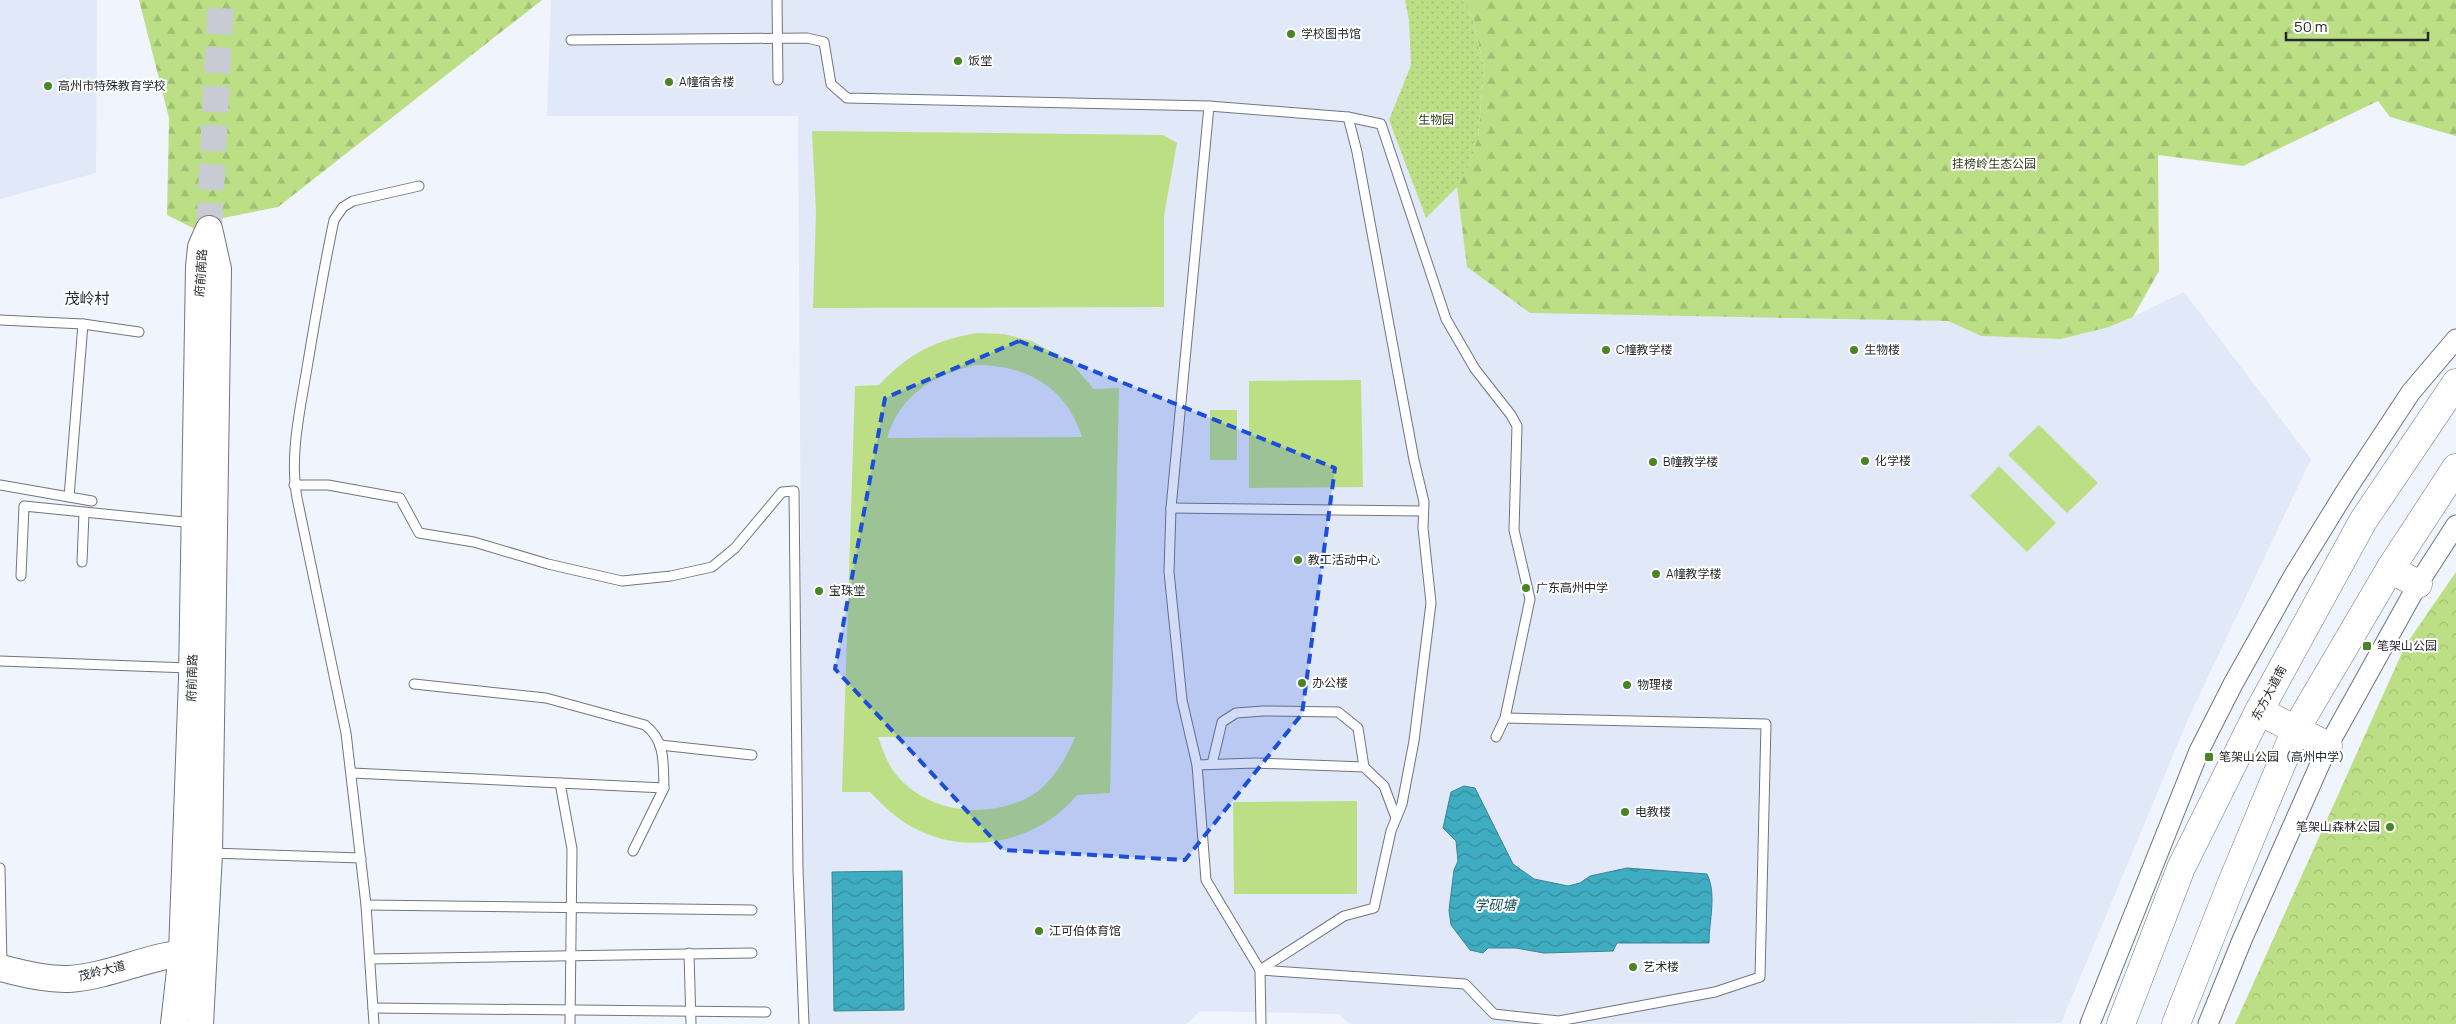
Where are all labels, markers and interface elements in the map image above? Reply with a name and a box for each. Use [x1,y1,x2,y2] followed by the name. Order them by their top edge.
[2286,10,2428,42] scale bar
[2294,16,2328,37] text: 50 m
[1301,25,1361,42] place label: 学校图书馆
[1285,28,1297,40] marker: 学校图书馆
[968,52,992,69] place label: 饭堂
[952,55,964,67] marker: 饭堂
[679,73,735,90] place label: A幢宿舍楼
[663,76,675,88] marker: A幢宿舍楼
[58,77,166,94] place label: 高州市特殊教育学校
[42,80,54,92] marker: 高州市特殊教育学校
[1418,111,1454,128] park label: 生物园
[1952,155,2036,172] park label: 挂榜岭生态公园
[190,248,211,298] street label: 府前南路
[64,288,110,309] district label: 茂岭村
[1616,341,1673,358] place label: C幢教学楼
[1864,341,1900,358] place label: 生物楼
[1600,344,1612,356] marker: C幢教学楼
[1848,344,1860,356] marker: 生物楼
[1875,452,1911,469] place label: 化学楼
[1663,453,1718,470] place label: B幢教学楼
[1859,455,1871,467] marker: 化学楼
[1647,456,1659,468] marker: B幢教学楼
[1308,551,1380,568] place label: 教工活动中心
[1292,554,1304,566] marker: 教工活动中心
[1666,565,1722,582] place label: A幢教学楼
[1650,568,1662,580] marker: A幢教学楼
[1536,579,1608,596] place label: 广东高州中学
[829,582,865,599] place label: 宝珠堂
[1520,582,1532,594] marker: 广东高州中学
[813,585,825,597] marker: 宝珠堂
[2377,637,2437,654] place label: 笔架山公园
[2361,640,2373,652] marker: 笔架山公园
[182,654,201,702] street label: 府前南路
[2247,662,2290,723] street label: 东方大道南
[1312,674,1348,691] place label: 办公楼
[1637,676,1673,693] place label: 物理楼
[1296,677,1308,689] marker: 办公楼
[1621,679,1633,691] marker: 物理楼
[2219,748,2351,765] place label: 笔架山公园（高州中学）
[2203,751,2215,763] marker: 笔架山公园（高州中学）
[1635,803,1671,820] place label: 电教楼
[1619,806,1631,818] marker: 电教楼
[2296,818,2380,835] place label: 笔架山森林公园
[2384,821,2396,833] marker: 笔架山森林公园
[1474,895,1518,914] water label: 学砚塘
[1049,922,1121,939] place label: 江可伯体育馆
[1033,925,1045,937] marker: 江可伯体育馆
[77,956,127,985] street label: 茂岭大道
[1643,958,1679,975] place label: 艺术楼
[1627,961,1639,973] marker: 艺术楼

